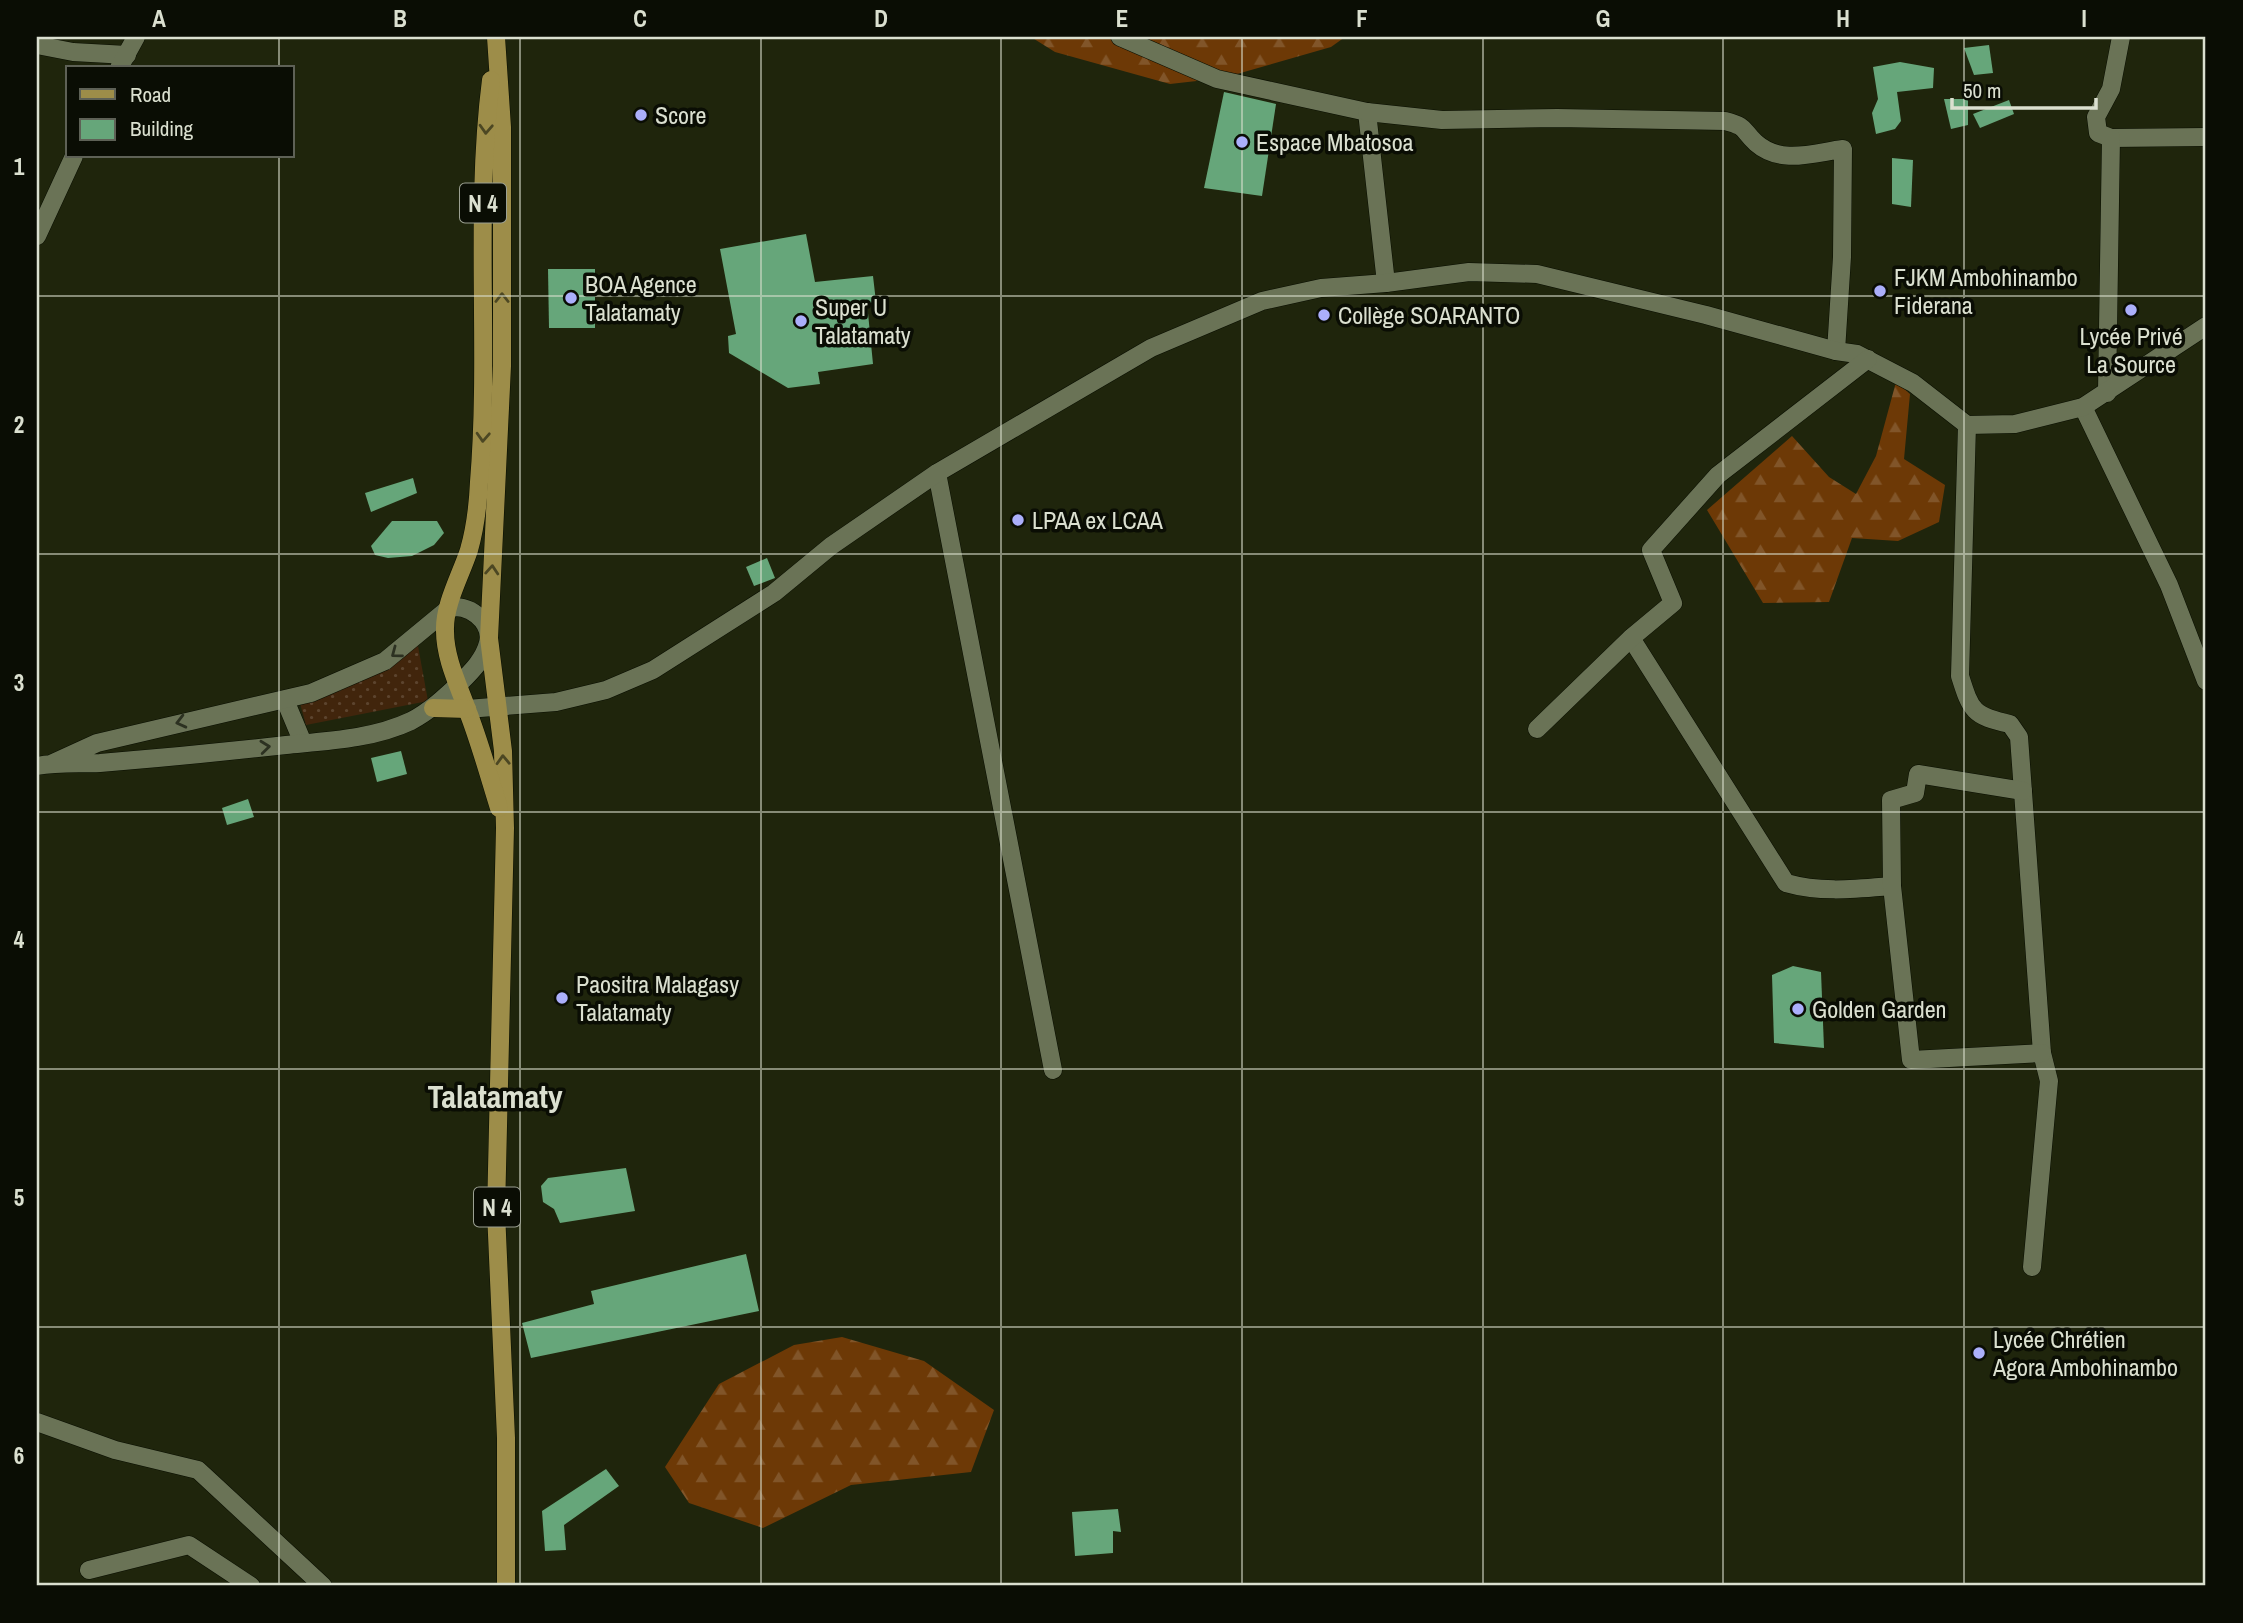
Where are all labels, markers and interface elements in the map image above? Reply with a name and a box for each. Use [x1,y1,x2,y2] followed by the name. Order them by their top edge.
[152,3,166,34] text: A
[393,3,407,34] text: B
[633,3,647,34] text: C
[874,3,888,34] text: D
[1116,3,1128,34] text: E
[1356,3,1368,34] text: F
[1596,3,1610,34] text: G
[1836,3,1850,34] text: H
[2081,3,2087,34] text: I
[66,66,294,158] legend
[1952,66,2096,110] scale bar
[1963,76,2001,105] text: 50 m
[130,80,171,109] text: Road
[655,99,706,131] place label: Score
[633,107,649,123] marker: Score
[130,114,194,143] text: Building
[478,124,493,135] one-way arrow
[1256,126,1414,158] place label: Espace Mbatosoa
[1234,134,1250,150] marker: Espace Mbatosoa
[14,151,25,182] text: 1
[460,184,506,222] road number: N 4
[1894,261,2078,321] place label: FJKM Ambohinambo Fiderana
[585,268,697,328] place label: BOA Agence Talatamaty
[1872,283,1888,299] marker: FJKM Ambohinambo Fiderana
[563,290,579,306] marker: BOA Agence Talatamaty
[815,291,911,351] place label: Super U Talatamaty
[494,292,510,303] one-way arrow
[1338,299,1520,331] place label: Collège SOARANTO
[2123,302,2139,318] marker: Lycée Privé La Source
[1316,307,1332,323] marker: Collège SOARANTO
[793,313,809,329] marker: Super U Talatamaty
[2079,320,2183,380] place label: Lycée Privé La Source
[14,409,24,440] text: 2
[475,432,490,443] one-way arrow
[1032,504,1164,536] place label: LPAA ex LCAA
[1010,512,1026,528] marker: LPAA ex LCAA
[484,564,499,575] one-way arrow
[391,645,403,657] one-way arrow
[14,667,24,698] text: 3
[175,714,187,728] one-way arrow
[260,740,271,755] one-way arrow
[496,754,511,765] one-way arrow
[14,924,25,955] text: 4
[576,968,739,1028] place label: Paositra Malagasy Talatamaty
[554,990,570,1006] marker: Paositra Malagasy Talatamaty
[1812,993,1947,1025] place label: Golden Garden
[1790,1001,1806,1017] marker: Golden Garden
[427,1075,563,1118] district label: Talatamaty
[14,1182,24,1213] text: 5
[474,1188,520,1226] road number: N 4
[1992,1323,2178,1383] place label: Lycée Chrétien Agora Ambohinambo
[1971,1345,1987,1361] marker: Lycée Chrétien Agora Ambohinambo
[14,1440,24,1471] text: 6

